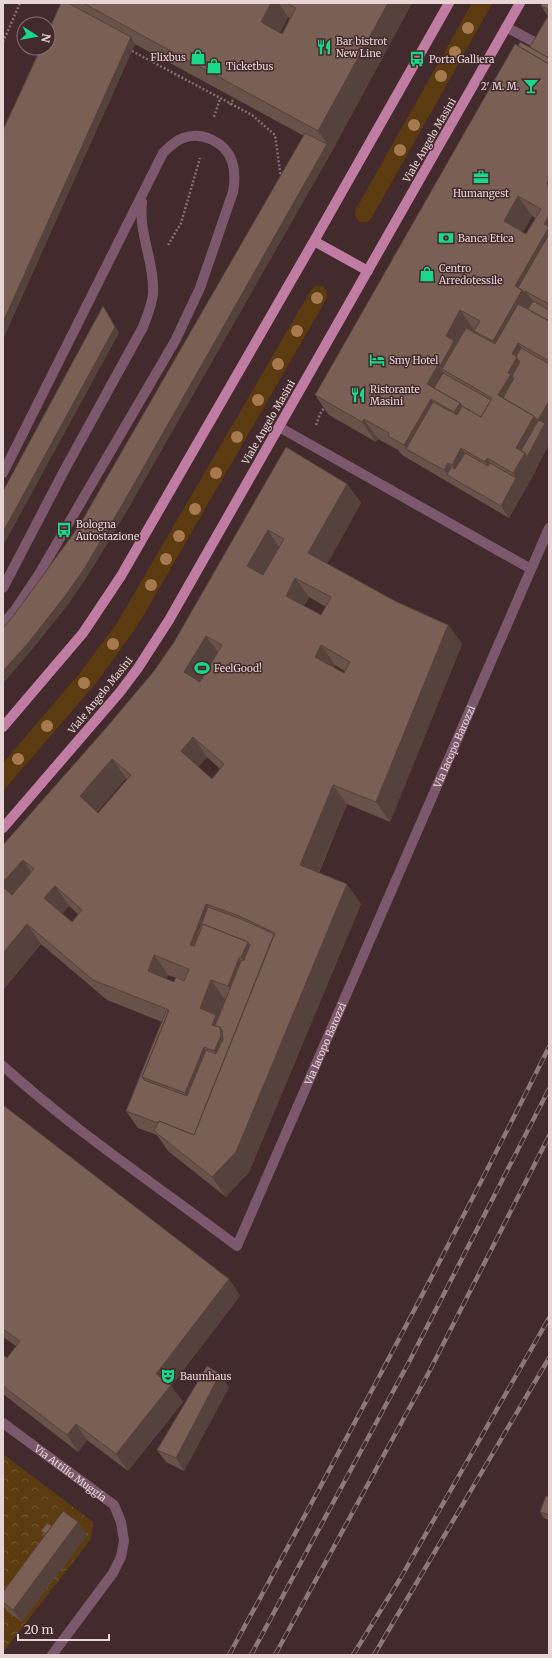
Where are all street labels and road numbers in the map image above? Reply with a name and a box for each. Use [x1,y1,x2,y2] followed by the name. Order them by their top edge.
[400,96,459,186] street label: Viale Angelo Masini
[239,378,298,468] street label: Viale Angelo Masini
[65,654,135,737] street label: Viale Angelo Masini
[431,703,478,791] street label: Via Iacopo Barozzi
[301,1001,349,1088] street label: Via Iacopo Barozzi
[31,1442,110,1505] street label: Via Attilio Muggia

